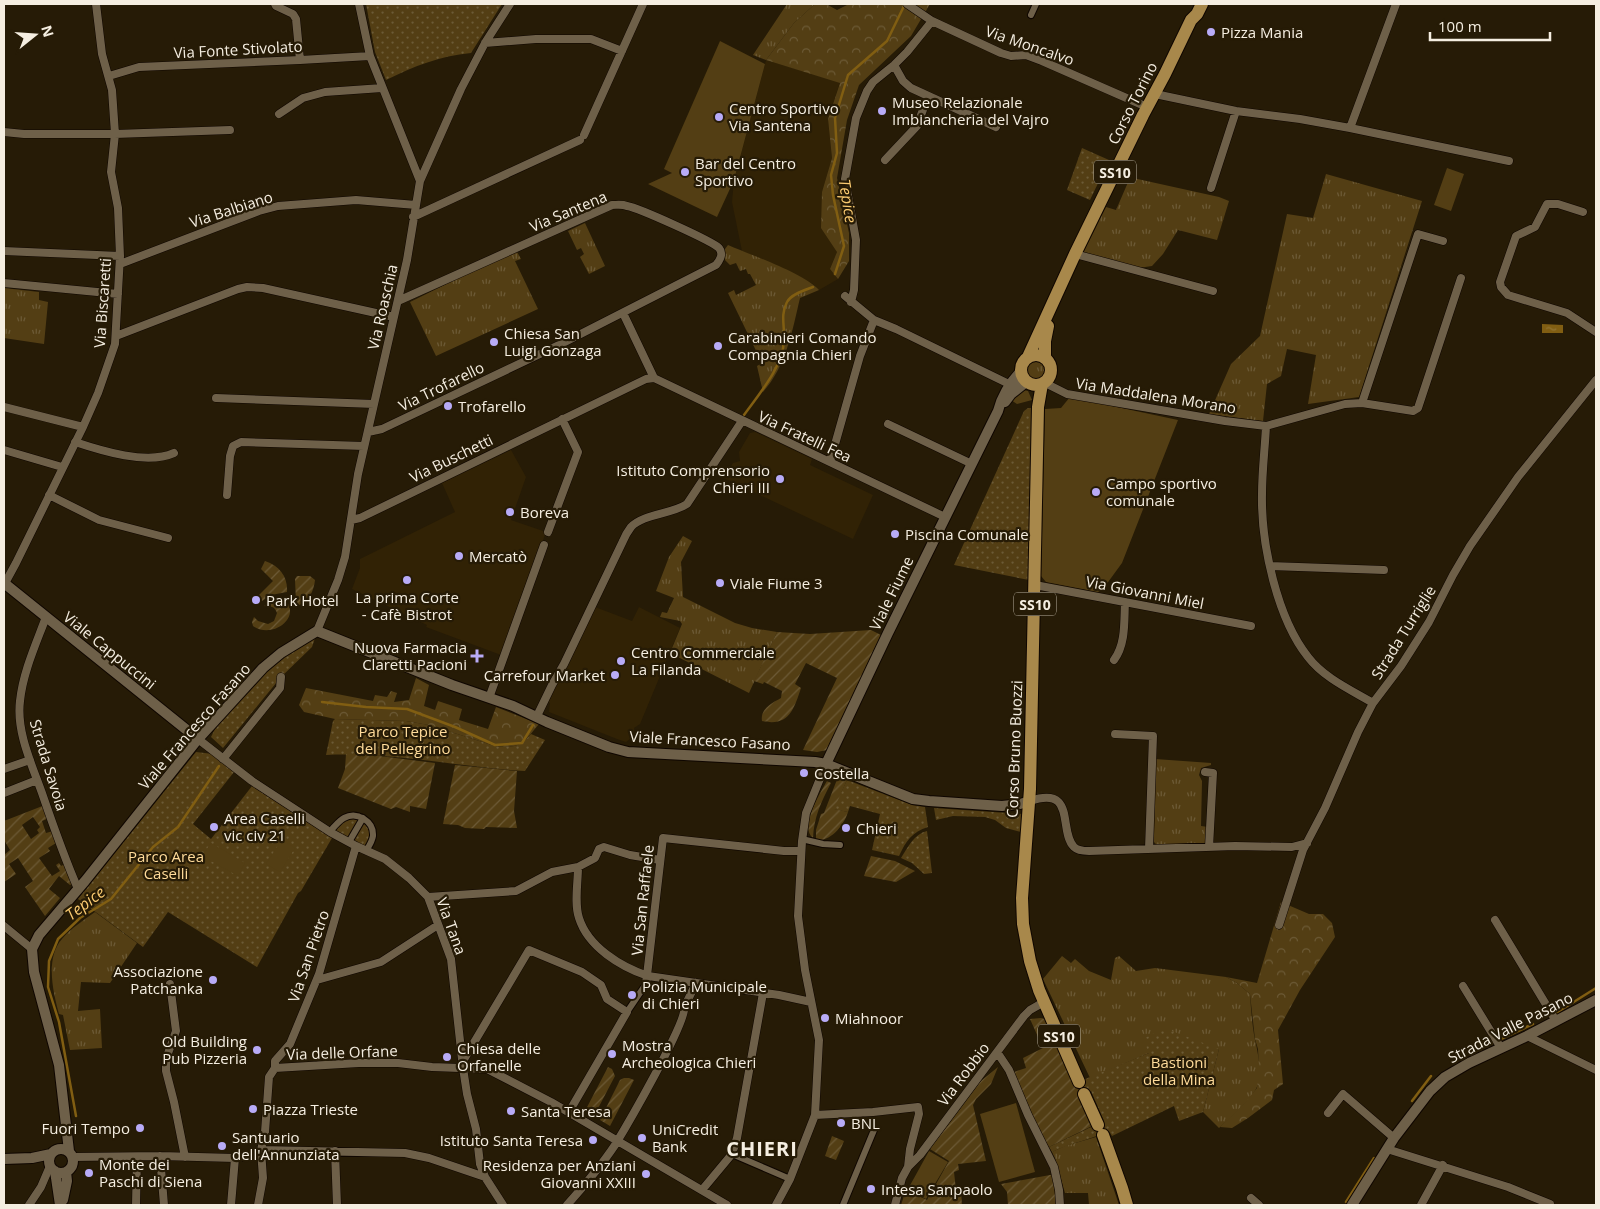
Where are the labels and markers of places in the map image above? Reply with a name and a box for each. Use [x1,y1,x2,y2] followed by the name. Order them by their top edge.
[1221,22,1303,42] place label: Pizza Mania
[1205,26,1217,38] marker: Pizza Mania
[892,92,1049,129] place label: Museo Relazionale Imbiancheria del Vajro
[729,98,839,135] place label: Centro Sportivo Via Santena
[876,105,888,117] marker: Museo Relazionale Imbiancheria del Vajro
[713,111,725,123] marker: Centro Sportivo Via Santena
[695,153,796,190] place label: Bar del Centro Sportivo
[679,166,691,178] marker: Bar del Centro Sportivo
[504,323,602,360] place label: Chiesa San Luigi Gonzaga
[728,327,877,364] place label: Carabinieri Comando Compagnia Chieri
[488,336,500,348] marker: Chiesa San Luigi Gonzaga
[712,340,724,352] marker: Carabinieri Comando Compagnia Chieri
[458,396,526,416] place label: Trofarello
[442,400,454,412] marker: Trofarello
[616,460,770,497] place label: Istituto Comprensorio Chieri III
[774,473,786,485] marker: Istituto Comprensorio Chieri III
[1106,473,1217,510] place label: Campo sportivo comunale
[1090,486,1102,498] marker: Campo sportivo comunale
[520,502,569,522] place label: Boreva
[504,506,516,518] marker: Boreva
[905,524,1029,544] place label: Piscina Comunale
[889,528,901,540] marker: Piscina Comunale
[469,546,527,566] place label: Mercatò
[453,550,465,562] marker: Mercatò
[730,573,823,593] place label: Viale Fiume 3
[401,574,413,586] marker: La prima Corte - Cafè Bistrot
[714,577,726,589] marker: Viale Fiume 3
[355,587,459,624] place label: La prima Corte - Cafè Bistrot
[266,590,339,610] place label: Park Hotel
[250,594,262,606] marker: Park Hotel
[354,637,467,674] place label: Nuova Farmacia Claretti Pacioni
[631,642,775,679] place label: Centro Commerciale La Filanda
[471,650,483,662] marker: Nuova Farmacia Claretti Pacioni
[615,655,627,667] marker: Centro Commerciale La Filanda
[484,665,605,685] place label: Carrefour Market
[609,669,621,681] marker: Carrefour Market
[814,763,869,783] place label: Costella
[798,767,810,779] marker: Costella
[224,808,305,845] place label: Area Caselli vic civ 21
[856,818,897,838] place label: Chieri
[208,821,220,833] marker: Area Caselli vic civ 21
[840,822,852,834] marker: Chieri
[113,961,203,998] place label: Associazione Patchanka
[207,974,219,986] marker: Associazione Patchanka
[642,976,767,1013] place label: Polizia Municipale di Chieri
[626,989,638,1001] marker: Polizia Municipale di Chieri
[835,1008,903,1028] place label: Miahnoor
[819,1012,831,1024] marker: Miahnoor
[162,1031,247,1068] place label: Old Building Pub Pizzeria
[622,1035,756,1072] place label: Mostra Archeologica Chieri
[457,1038,541,1075] place label: Chiesa delle Orfanelle
[251,1044,263,1056] marker: Old Building Pub Pizzeria
[606,1048,618,1060] marker: Mostra Archeologica Chieri
[441,1051,453,1063] marker: Chiesa delle Orfanelle
[263,1099,358,1119] place label: Piazza Trieste
[521,1101,611,1121] place label: Santa Teresa
[247,1103,259,1115] marker: Piazza Trieste
[505,1105,517,1117] marker: Santa Teresa
[851,1113,880,1133] place label: BNL
[835,1117,847,1129] marker: BNL
[41,1118,130,1138] place label: Fuori Tempo
[652,1119,718,1156] place label: UniCredit Bank
[134,1122,146,1134] marker: Fuori Tempo
[232,1127,340,1164] place label: Santuario dell'Annunziata
[440,1130,583,1150] place label: Istituto Santa Teresa
[636,1132,648,1144] marker: UniCredit Bank
[587,1134,599,1146] marker: Istituto Santa Teresa
[216,1140,228,1152] marker: Santuario dell'Annunziata
[99,1154,202,1191] place label: Monte dei Paschi di Siena
[483,1155,636,1192] place label: Residenza per Anziani Giovanni XXIII
[83,1167,95,1179] marker: Monte dei Paschi di Siena
[640,1168,652,1180] marker: Residenza per Anziani Giovanni XXIII
[881,1179,993,1199] place label: Intesa Sanpaolo
[865,1183,877,1195] marker: Intesa Sanpaolo

